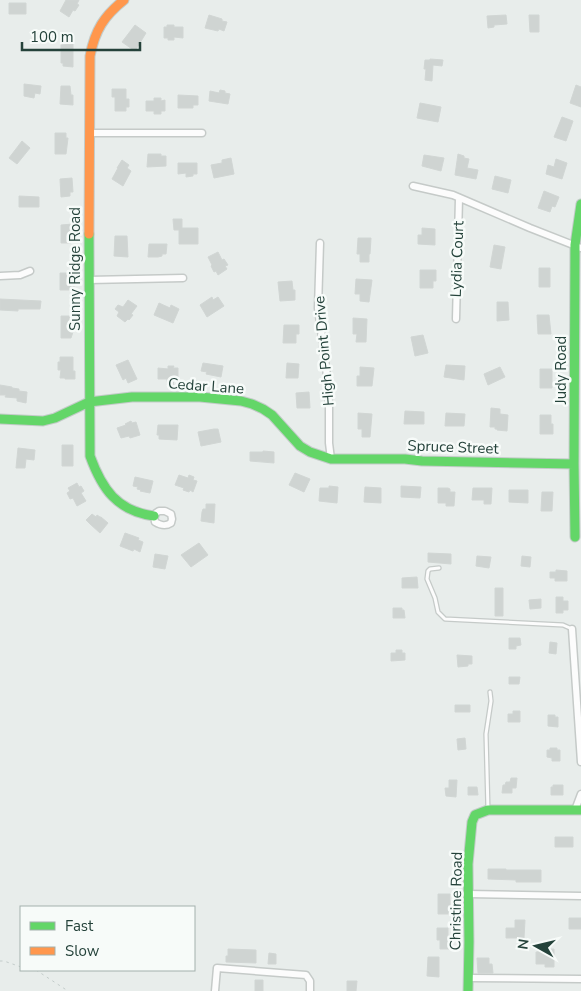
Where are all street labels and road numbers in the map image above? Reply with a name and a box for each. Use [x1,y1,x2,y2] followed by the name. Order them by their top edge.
[65,207,85,331] street label: Sunny Ridge Road
[446,220,468,298] street label: Lydia Court
[309,295,339,407] street label: High Point Drive
[551,336,571,405] street label: Judy Road
[167,373,245,399] street label: Cedar Lane
[407,435,500,459] street label: Spruce Street
[445,852,467,950] street label: Christine Road

